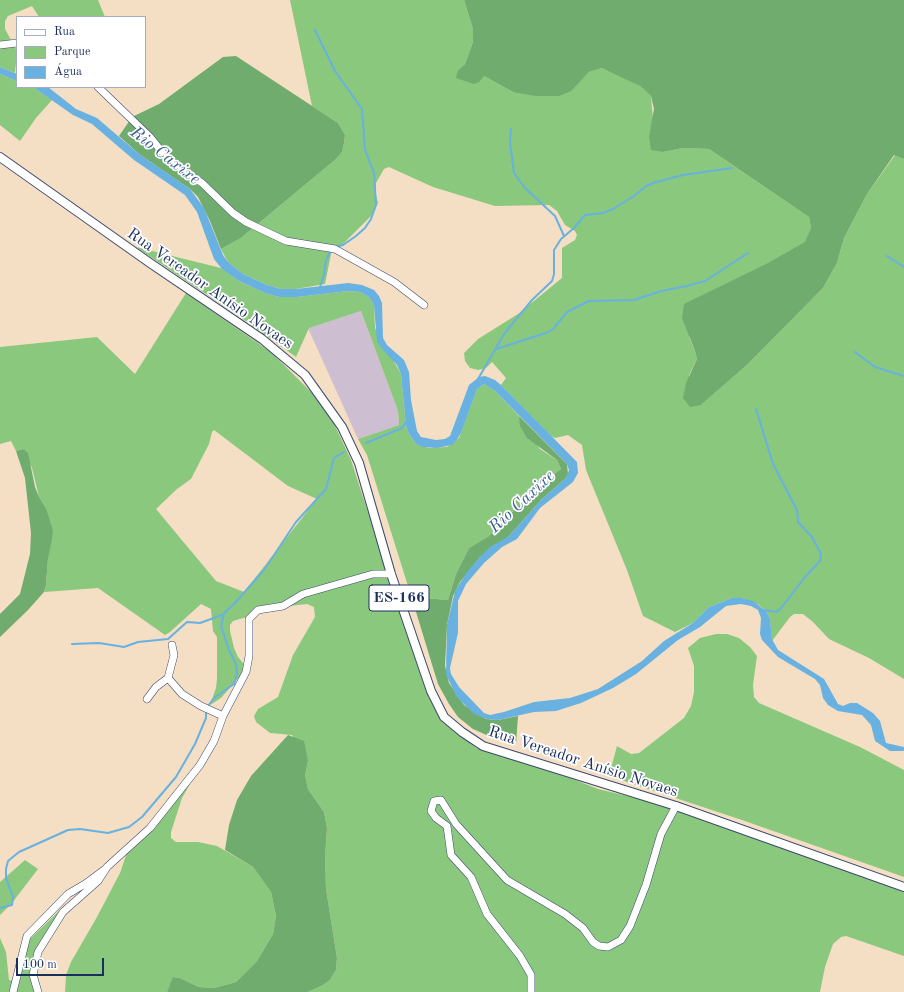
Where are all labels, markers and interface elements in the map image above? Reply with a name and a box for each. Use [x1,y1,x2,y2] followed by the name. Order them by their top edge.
[16,16,146,88] legend
[54,26,75,38] text: Rua
[54,46,90,58] text: Parque
[54,66,82,78] text: Água
[126,122,204,190] water label: Rio Caxixe
[123,224,297,354] street label: Rua Vereador Anísio Novaes
[485,466,559,538] water label: Rio Caxixe
[369,585,429,611] road number: ES-166
[486,722,680,802] street label: Rua Vereador Anísio Novaes
[18,950,106,976] scale bar
[23,959,57,971] text: 100 m

